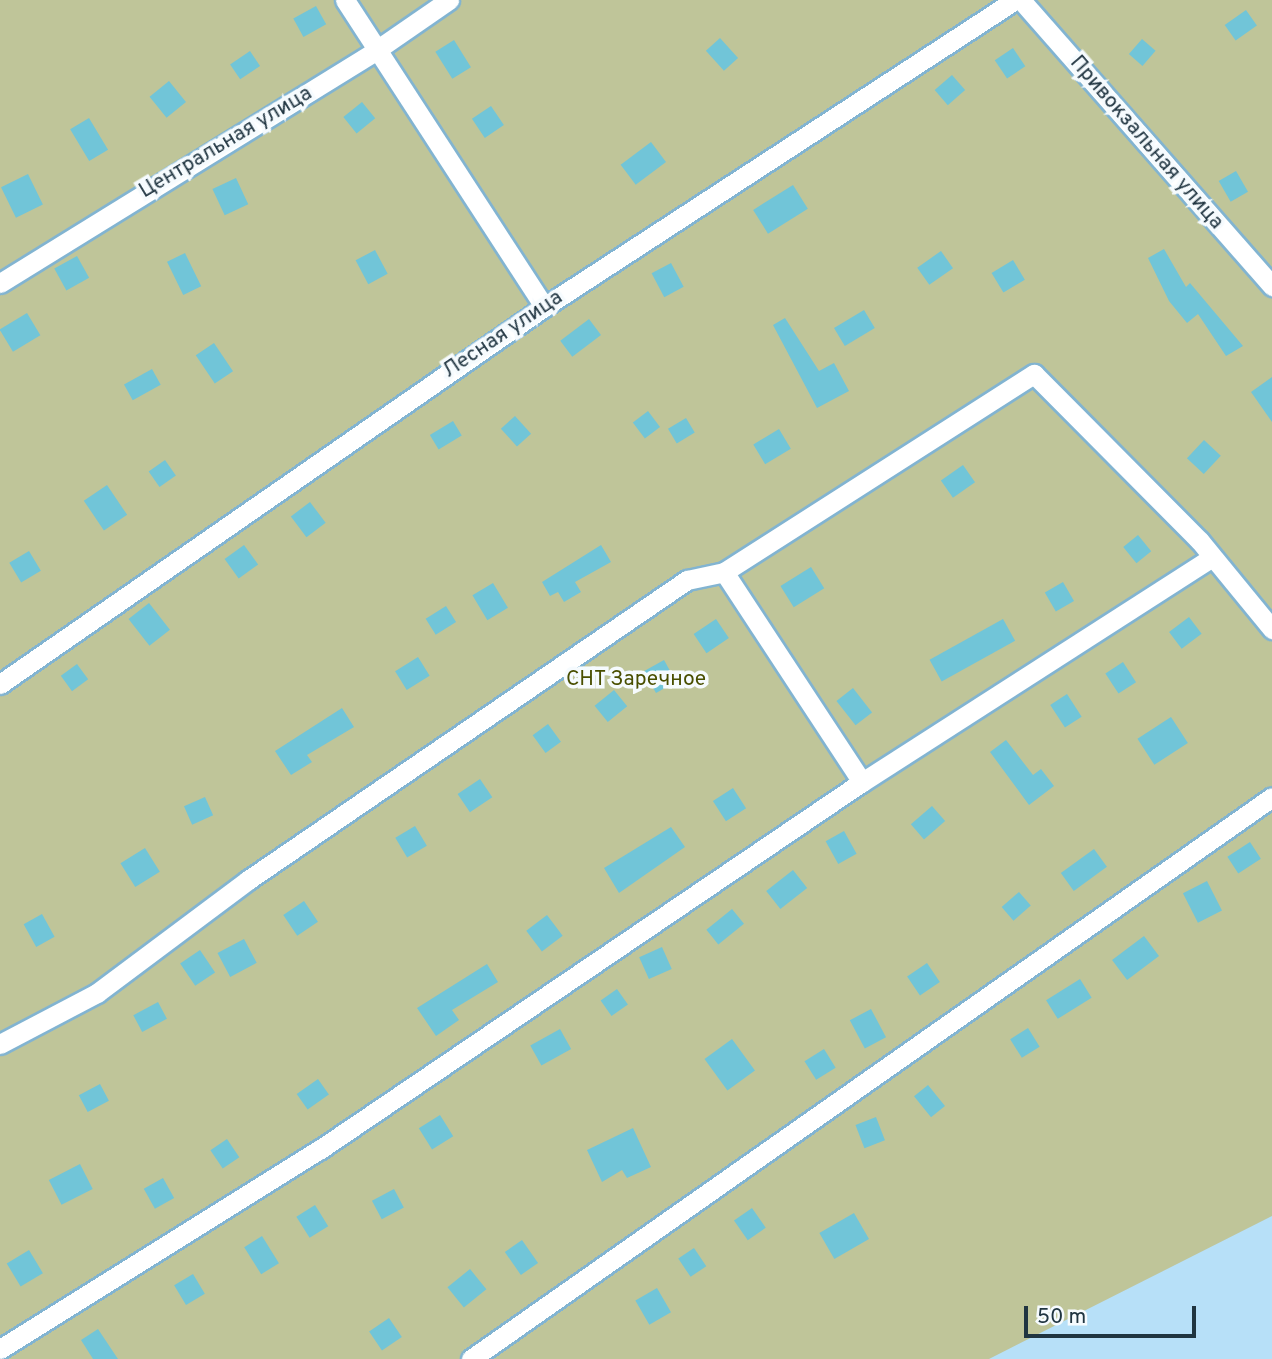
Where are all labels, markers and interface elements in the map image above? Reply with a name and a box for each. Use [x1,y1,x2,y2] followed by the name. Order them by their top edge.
[1064,51,1228,235] street label: Привокзальная улица
[135,81,317,205] street label: Центральная улица
[438,286,568,384] street label: Лесная улица
[565,667,707,693] park label: СНТ Заречное
[1027,1292,1198,1336] scale bar
[1037,1304,1086,1331] text: 50 m

